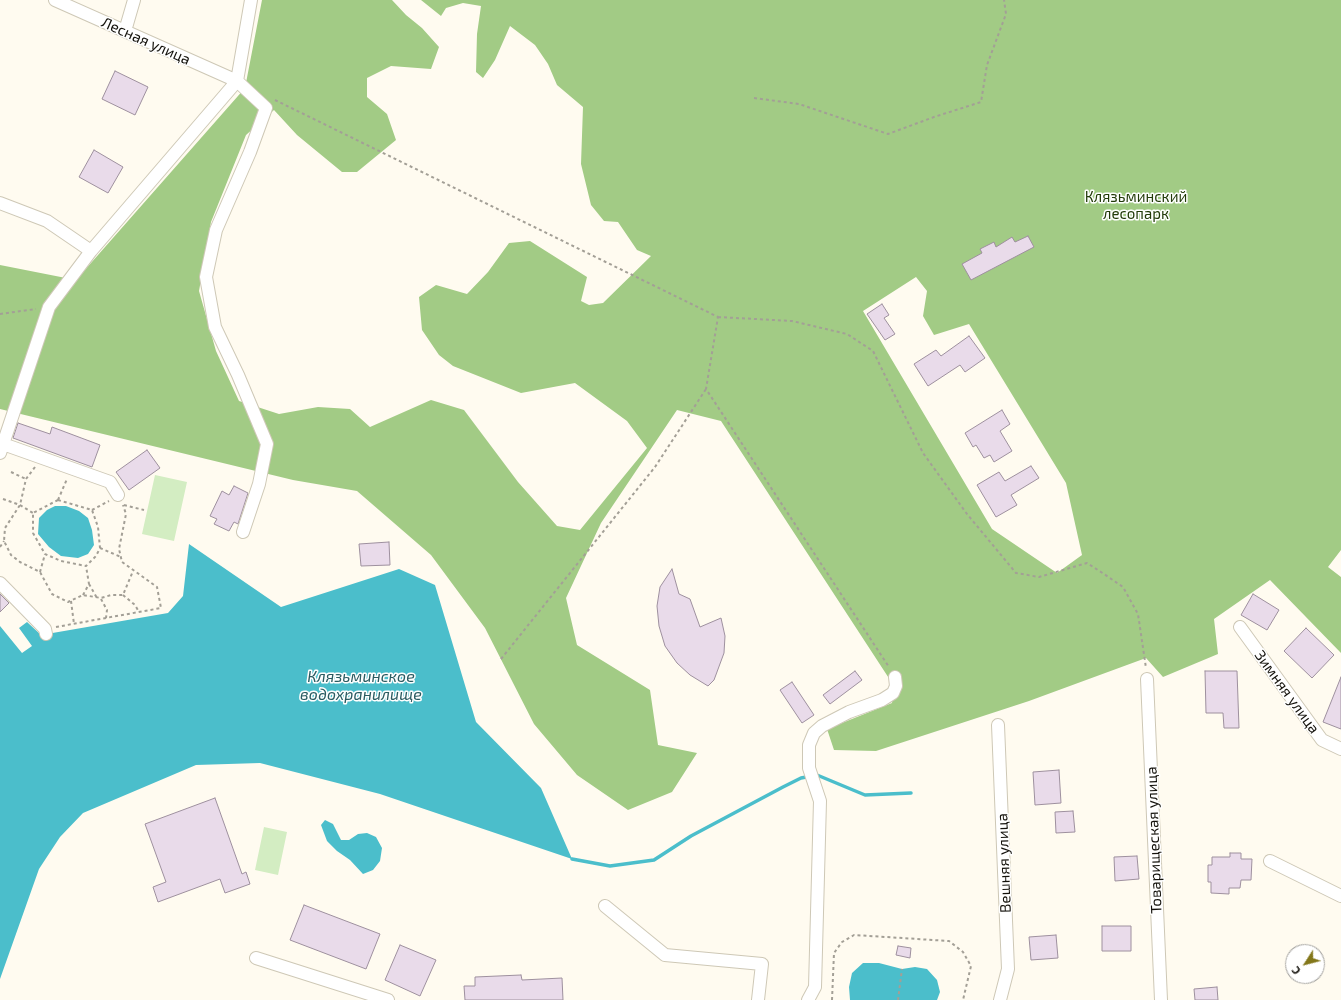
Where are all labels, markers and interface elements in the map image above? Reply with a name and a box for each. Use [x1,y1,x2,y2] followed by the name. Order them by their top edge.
[99,13,193,69] street label: Лесная улица
[1085,188,1187,223] park label: Клязьминский лесопарк
[1251,647,1323,737] street label: Зимняя улица
[300,667,422,705] water label: Клязьминское водохранилище
[1142,766,1166,914] street label: Товарищеская улица
[993,813,1015,913] street label: Вешняя улица
[1285,944,1325,984] north arrow
[1289,964,1303,977] text: С

